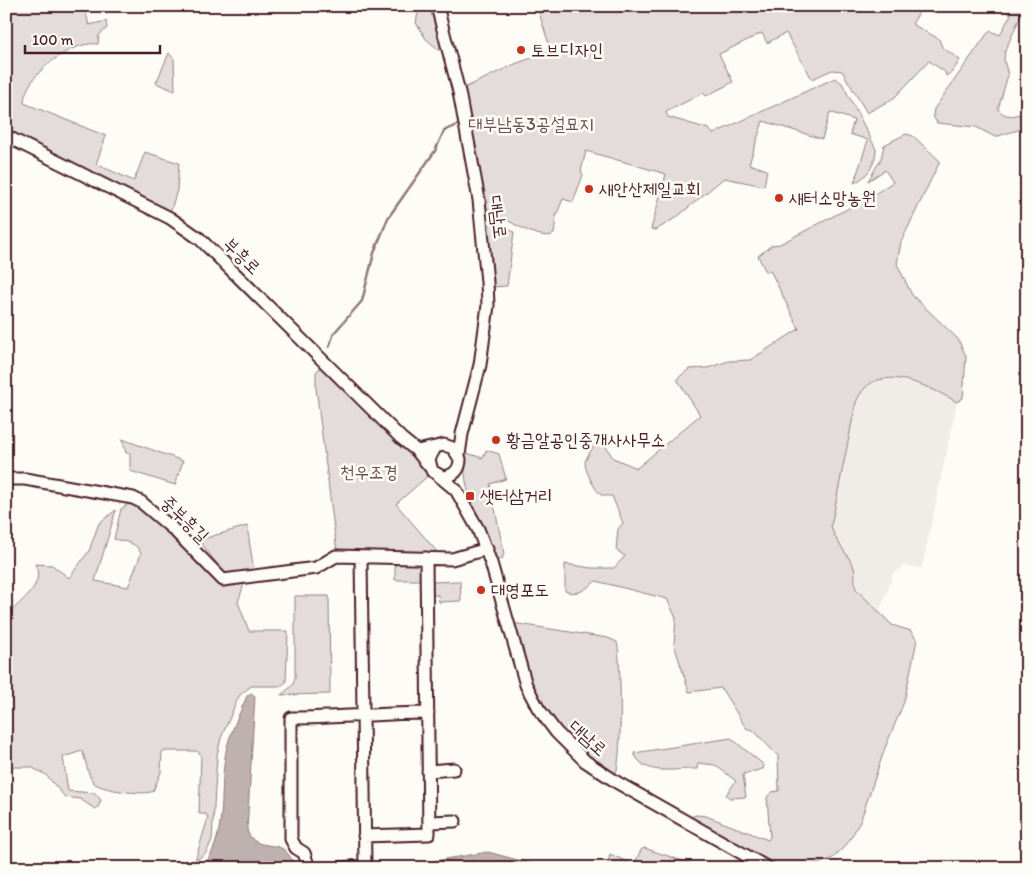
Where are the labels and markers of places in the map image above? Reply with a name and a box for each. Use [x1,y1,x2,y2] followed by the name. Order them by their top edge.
[531,39,603,61] place label: 토브디자인
[515,44,527,56] marker: 토브디자인
[599,178,700,200] place label: 새안산제일교회
[583,183,595,195] marker: 새안산제일교회
[789,187,876,209] place label: 새터소망농원
[773,192,785,204] marker: 새터소망농원
[506,429,665,451] place label: 황금알공인중개사사무소
[490,434,502,446] marker: 황금알공인중개사사무소
[480,485,552,507] place label: 샛터삼거리
[464,490,476,502] marker: 샛터삼거리
[491,579,549,601] place label: 대영포도
[475,584,487,596] marker: 대영포도

